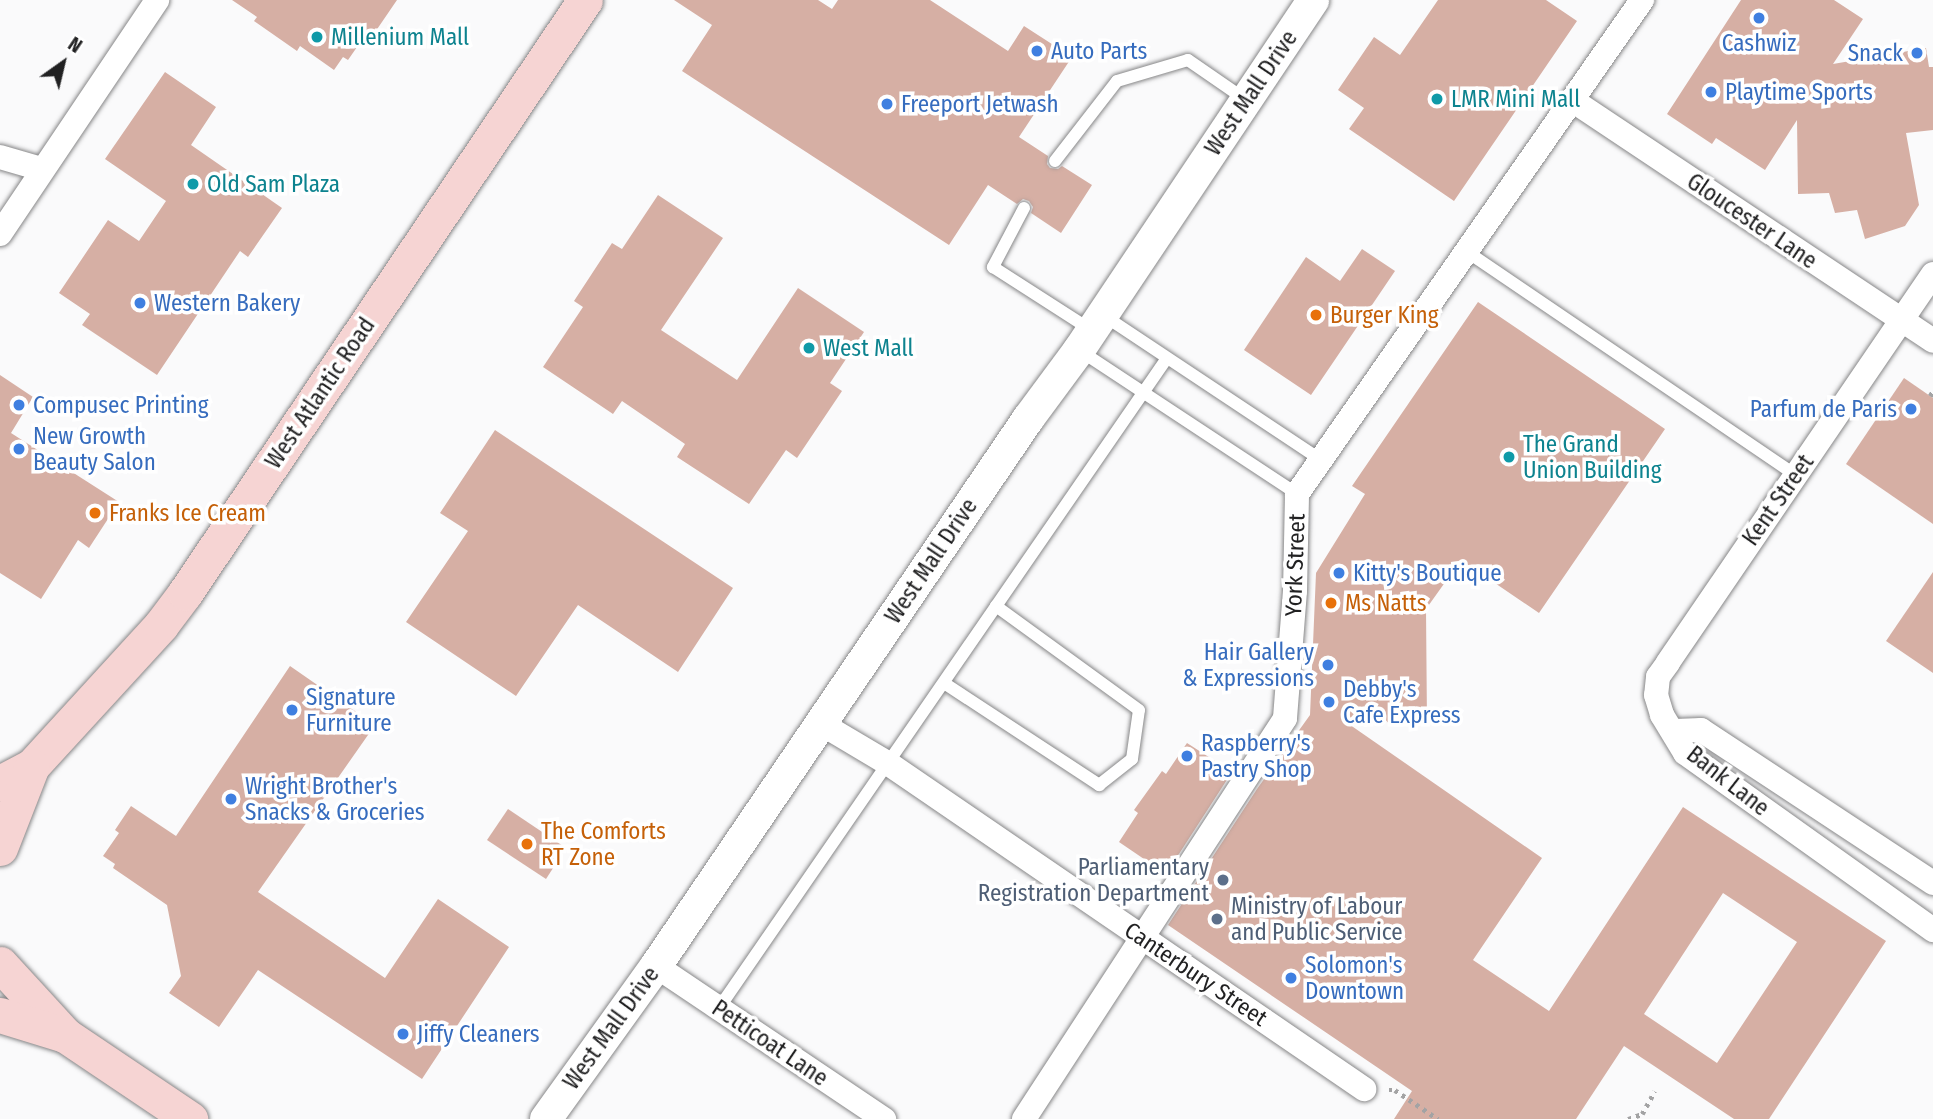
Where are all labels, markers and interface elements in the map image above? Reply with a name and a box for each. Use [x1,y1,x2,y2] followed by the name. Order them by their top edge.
[1751,10,1767,26] marker: Cashwiz
[331,23,469,51] place label: Millenium Mall
[1199,25,1303,161] street label: West Mall Drive
[28,28,98,98] north arrow
[309,29,325,45] marker: Millenium Mall
[1722,29,1796,57] place label: Cashwiz
[64,32,86,58] text: N
[1051,37,1147,65] place label: Auto Parts
[1848,39,1903,67] place label: Snack
[1029,43,1045,59] marker: Auto Parts
[1909,45,1925,61] marker: Snack
[1725,78,1873,106] place label: Playtime Sports
[1703,84,1719,100] marker: Playtime Sports
[1451,85,1580,113] place label: LMR Mini Mall
[901,90,1059,118] place label: Freeport Jetwash
[1429,91,1445,107] marker: LMR Mini Mall
[879,96,895,112] marker: Freeport Jetwash
[1682,167,1822,275] street label: Gloucester Lane
[207,170,340,198] place label: Old Sam Plaza
[185,176,201,192] marker: Old Sam Plaza
[154,289,300,317] place label: Western Bakery
[132,295,148,311] marker: Western Bakery
[1330,301,1438,329] place label: Burger King
[1308,307,1324,323] marker: Burger King
[259,312,381,474] street label: West Atlantic Road
[823,334,914,362] place label: West Mall
[801,340,817,356] marker: West Mall
[33,391,208,419] place label: Compusec Printing
[1750,395,1897,423] place label: Parfum de Paris
[11,397,27,413] marker: Compusec Printing
[1903,401,1919,417] marker: Parfum de Paris
[33,422,156,476] place label: New Growth Beauty Salon
[1523,430,1661,484] place label: The Grand Union Building
[11,441,27,457] marker: New Growth Beauty Salon
[1501,449,1517,465] marker: The Grand Union Building
[1737,449,1819,551] street label: Kent Street
[879,493,983,629] street label: West Mall Drive
[109,499,266,527] place label: Franks Ice Cream
[87,505,103,521] marker: Franks Ice Cream
[1279,513,1311,617] street label: York Street
[1353,559,1502,587] place label: Kitty's Boutique
[1331,565,1347,581] marker: Kitty's Boutique
[1345,589,1427,617] place label: Ms Natts
[1323,595,1339,611] marker: Ms Natts
[1182,638,1314,692] place label: Hair Gallery & Expressions
[1320,657,1336,673] marker: Hair Gallery & Expressions
[1343,675,1461,729] place label: Debby's Cafe Express
[306,683,396,737] place label: Signature Furniture
[1321,694,1337,710] marker: Debby's Cafe Express
[284,702,300,718] marker: Signature Furniture
[1201,729,1312,783] place label: Raspberry's Pastry Shop
[1681,740,1775,822] street label: Bank Lane
[1179,748,1195,764] marker: Raspberry's Pastry Shop
[245,772,425,826] place label: Wright Brother's Snacks & Groceries
[223,791,239,807] marker: Wright Brother's Snacks & Groceries
[541,817,666,871] place label: The Comforts RT Zone
[519,836,535,852] marker: The Comforts RT Zone
[978,853,1209,907] place label: Parliamentary Registration Department
[1215,872,1231,888] marker: Parliamentary Registration Department
[1231,892,1403,946] place label: Ministry of Labour and Public Service
[1209,911,1225,927] marker: Ministry of Labour and Public Service
[1120,916,1272,1032] street label: Canterbury Street
[1305,951,1404,1005] place label: Solomon's Downtown
[557,961,665,1095] street label: West Mall Drive
[1283,970,1299,986] marker: Solomon's Downtown
[707,994,833,1092] street label: Petticoat Lane
[417,1020,540,1048] place label: Jiffy Cleaners
[395,1026,411,1042] marker: Jiffy Cleaners

